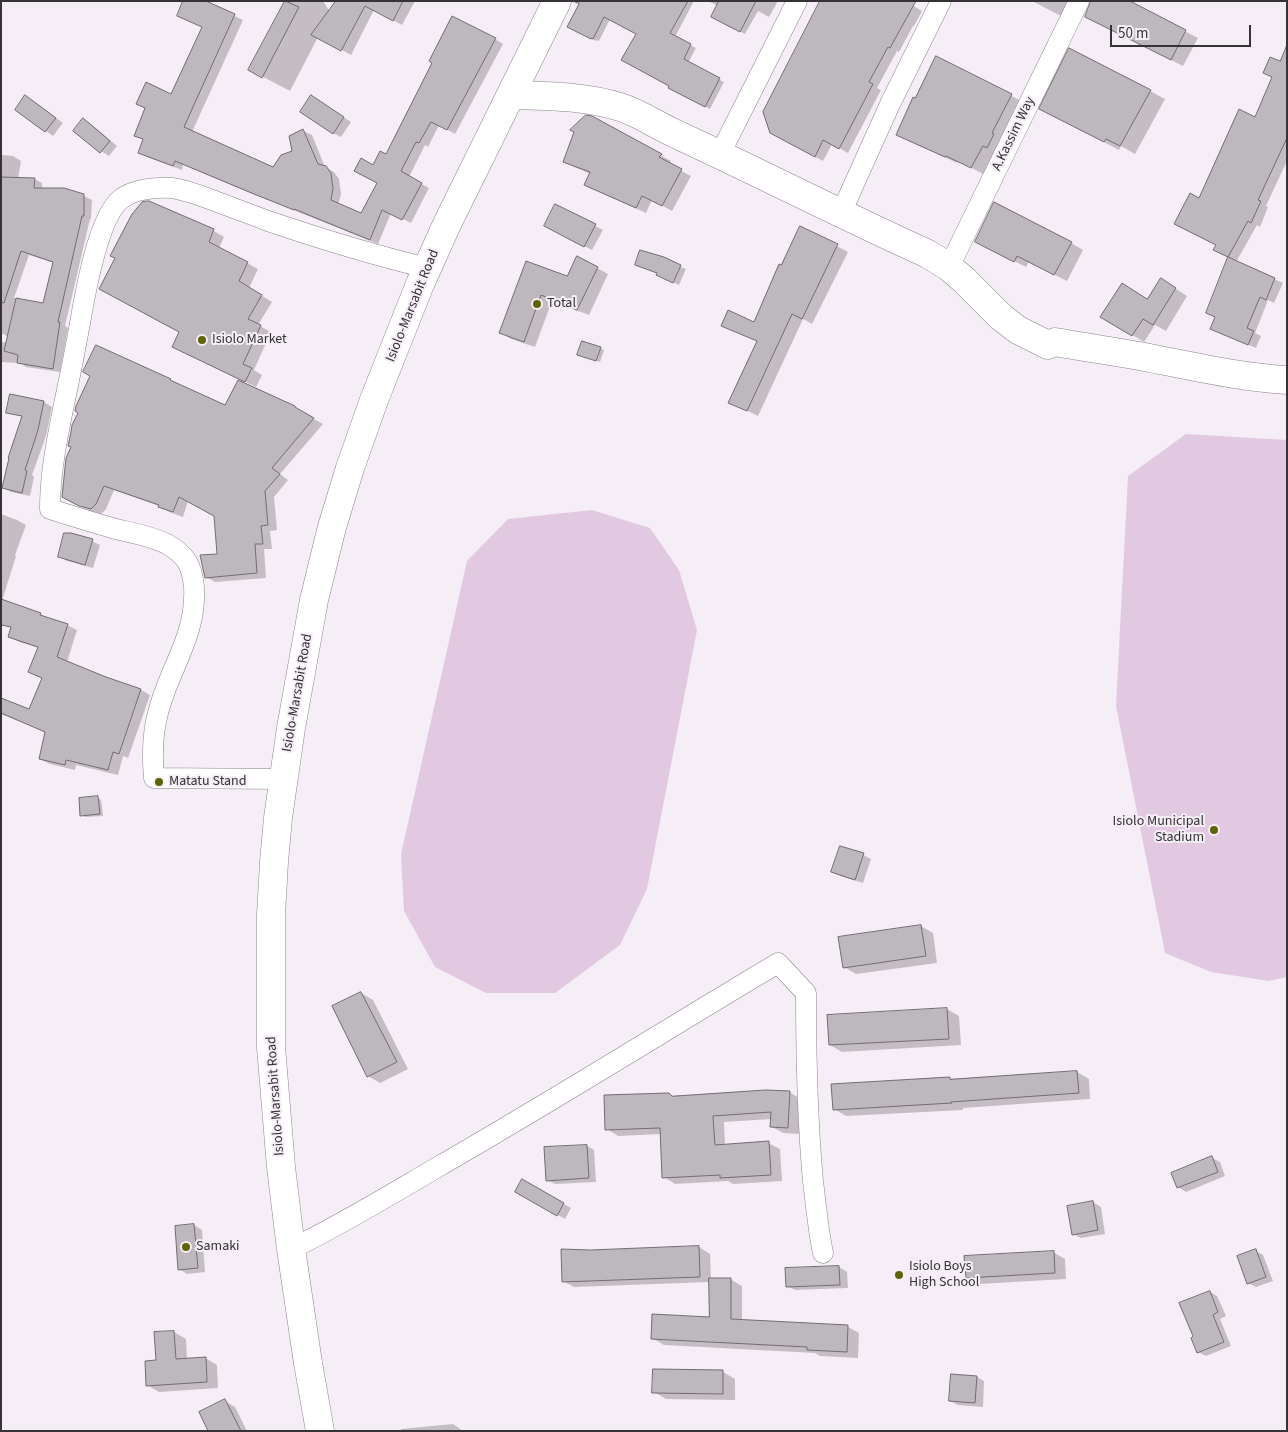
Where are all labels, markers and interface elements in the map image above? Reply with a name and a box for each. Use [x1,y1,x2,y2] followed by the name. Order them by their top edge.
[1113,15,1254,47] scale bar
[1118,23,1148,44] text: 50 m
[989,94,1039,174] street label: A.Kassim Way
[383,247,443,365] street label: Isiolo-Marsabit Road
[547,296,576,312] place label: Total
[531,298,543,310] marker: Total
[212,332,287,348] place label: Isiolo Market
[196,334,208,346] marker: Isiolo Market
[279,632,317,754] street label: Isiolo-Marsabit Road
[169,774,247,790] place label: Matatu Stand
[153,776,165,788] marker: Matatu Stand
[1113,814,1204,846] place label: Isiolo Municipal Stadium
[1208,824,1220,836] marker: Isiolo Municipal Stadium
[263,1036,289,1156] street label: Isiolo-Marsabit Road
[196,1239,240,1255] place label: Samaki
[180,1241,192,1253] marker: Samaki
[909,1259,979,1292] place label: Isiolo Boys High School
[893,1269,905,1281] marker: Isiolo Boys High School

